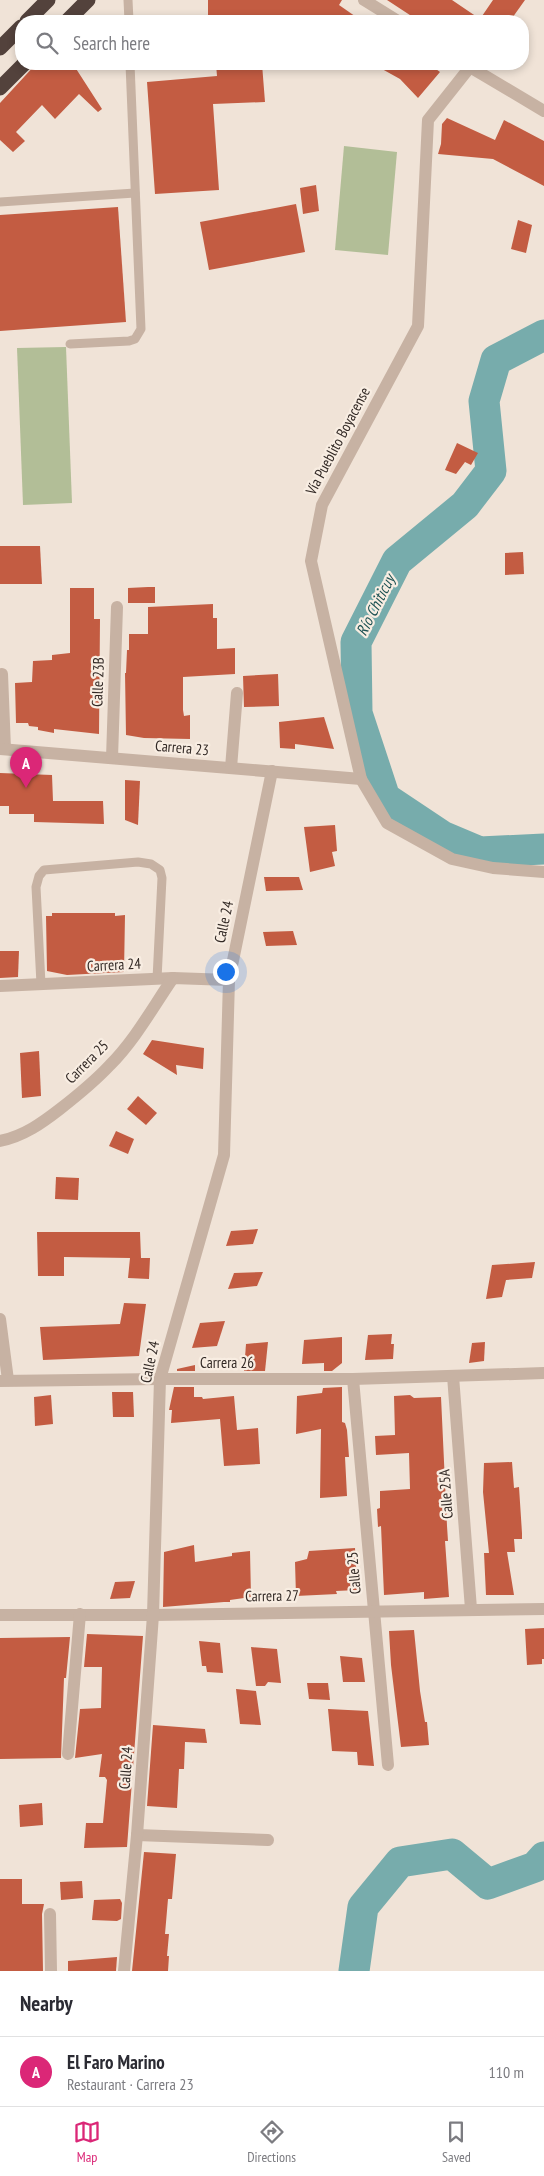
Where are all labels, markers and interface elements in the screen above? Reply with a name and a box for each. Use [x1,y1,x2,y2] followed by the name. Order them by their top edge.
[15,15,529,70] search box
[33,29,61,57] icon: search
[73,31,150,55] text: Search here
[301,384,374,499] street label: Vía Pueblito Boyacense
[351,569,400,639] water label: Río Chiticuy
[87,657,108,707] street label: Calle 23B
[154,736,210,759] street label: Carrera 23
[10,747,42,788] pin: A
[210,899,237,945] street label: Calle 24
[87,954,142,975] street label: Carrera 24
[213,959,239,985] your location
[61,1036,112,1087] street label: Carrera 25
[136,1339,163,1385] street label: Calle 24
[200,1353,254,1372] street label: Carrera 26
[434,1468,457,1519] street label: Calle 25A
[342,1551,365,1595] street label: Calle 25
[245,1586,299,1605] street label: Carrera 27
[115,1746,136,1790] street label: Calle 24
[20,1990,73,2017] text: Nearby
[67,2050,165,2074] text: El Faro Marino
[32,2062,40,2082] text: A
[489,2062,524,2082] text: 110 m
[67,2074,194,2094] text: Restaurant · Carrera 23
[73,2118,101,2166] tab: Map
[247,2118,296,2166] tab: Directions
[442,2118,471,2166] tab: Saved

